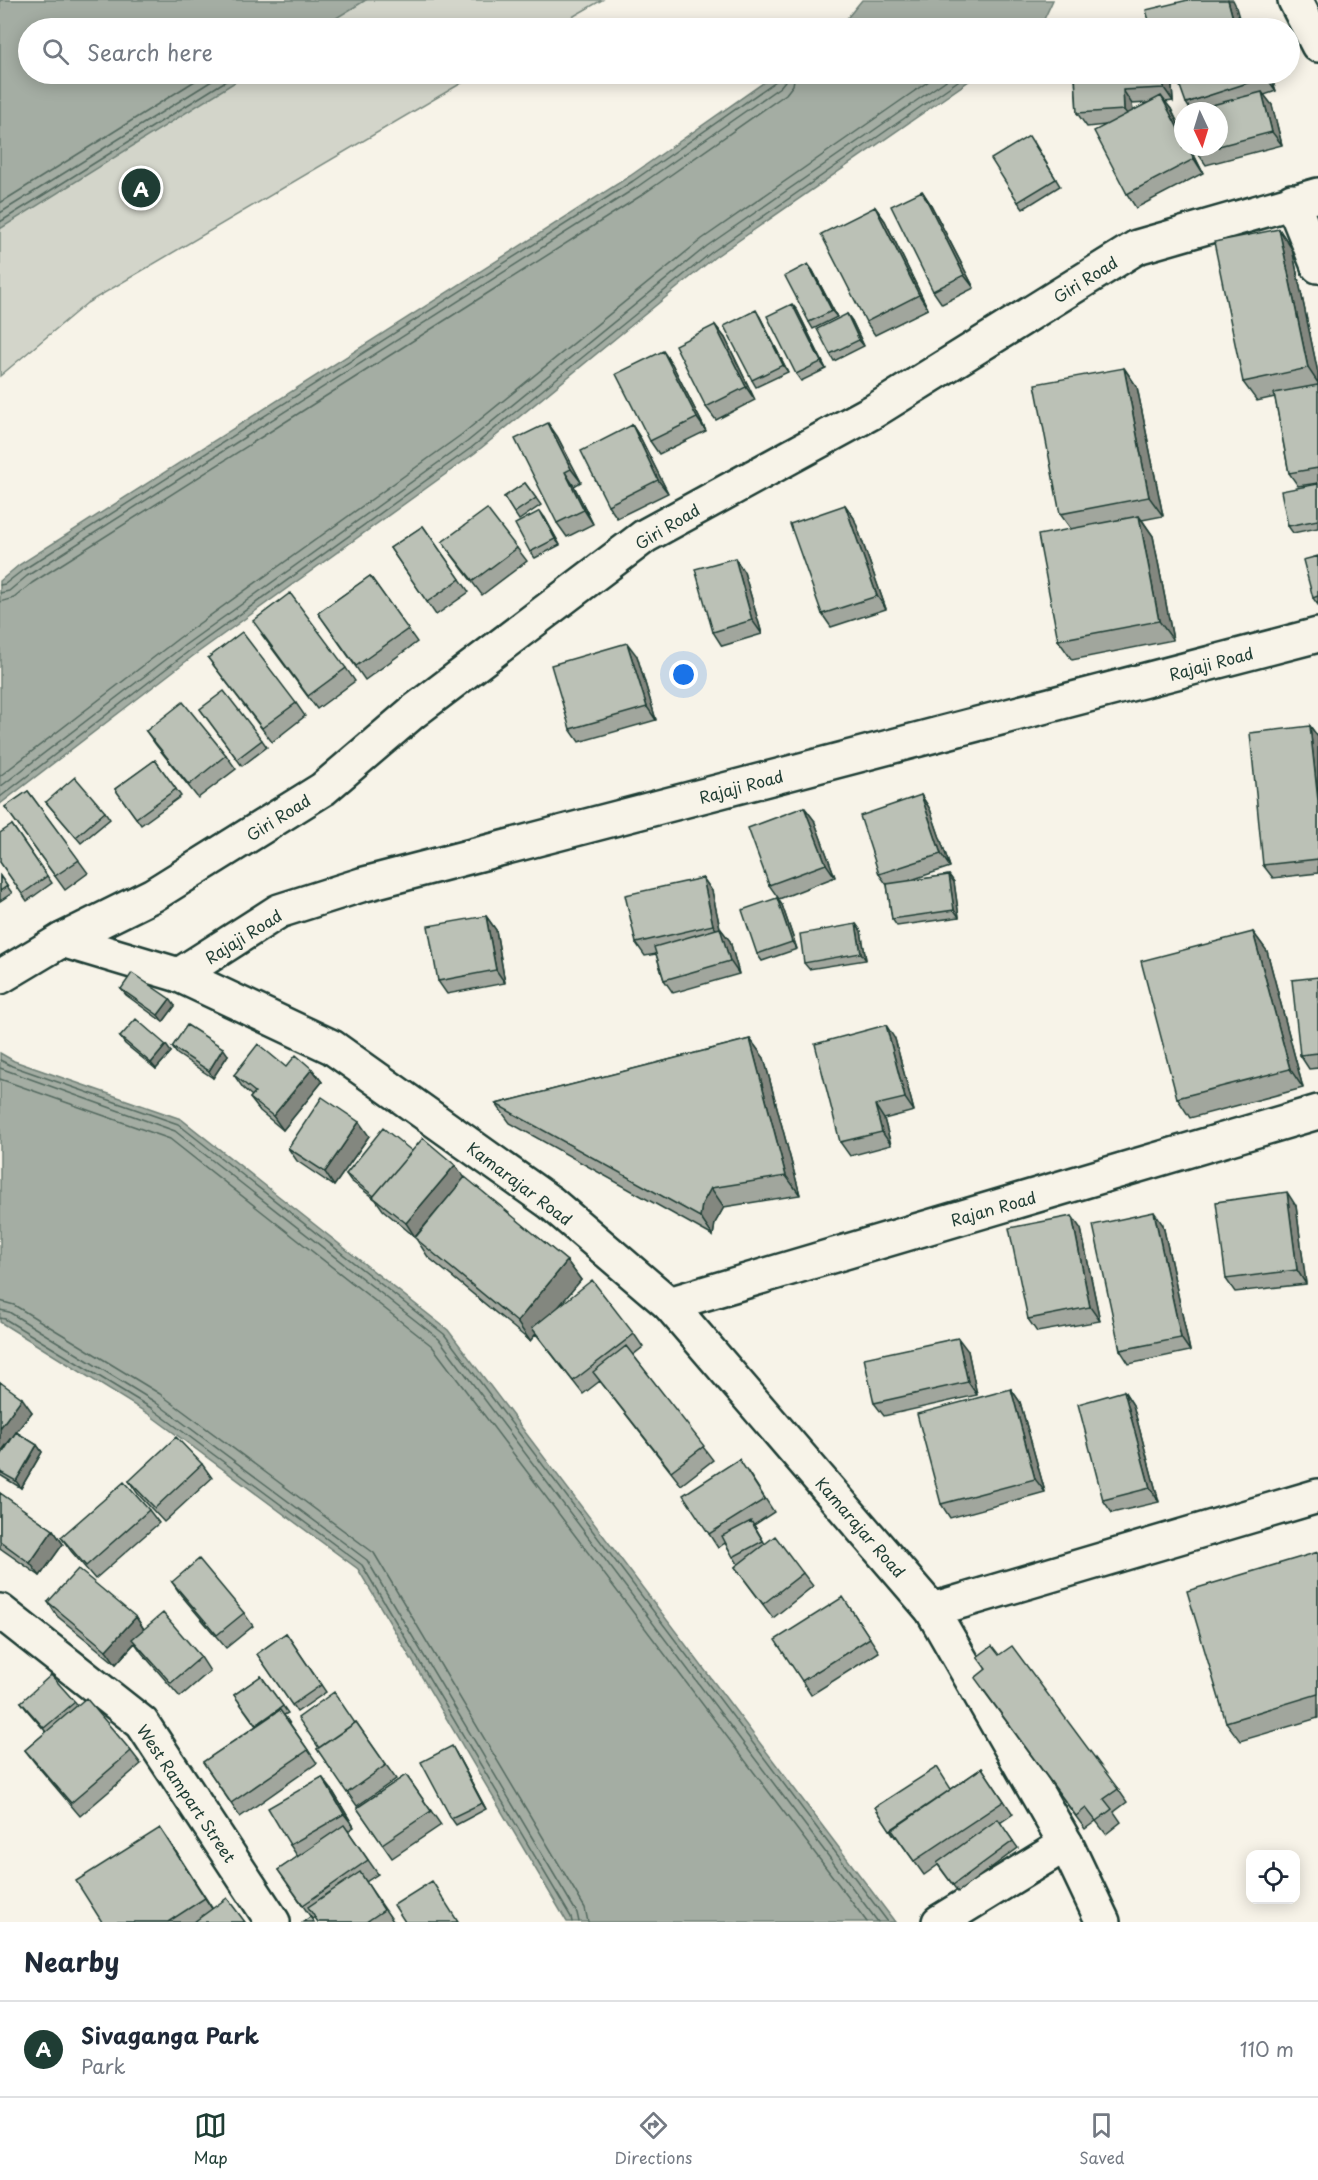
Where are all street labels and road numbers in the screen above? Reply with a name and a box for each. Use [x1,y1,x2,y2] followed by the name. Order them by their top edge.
[1048,250,1122,308] street label: Giri Road
[630,497,704,555] street label: Giri Road
[1166,640,1256,686] street label: Rajaji Road
[696,763,786,809] street label: Rajaji Road
[241,788,315,846] street label: Giri Road
[200,903,286,969] street label: Rajaji Road
[462,1135,578,1231] street label: Kamarajar Road
[947,1184,1039,1232] street label: Rajan Road
[811,1472,911,1582] street label: Kamarajar Road
[132,1719,243,1867] street label: West Rampart Street

